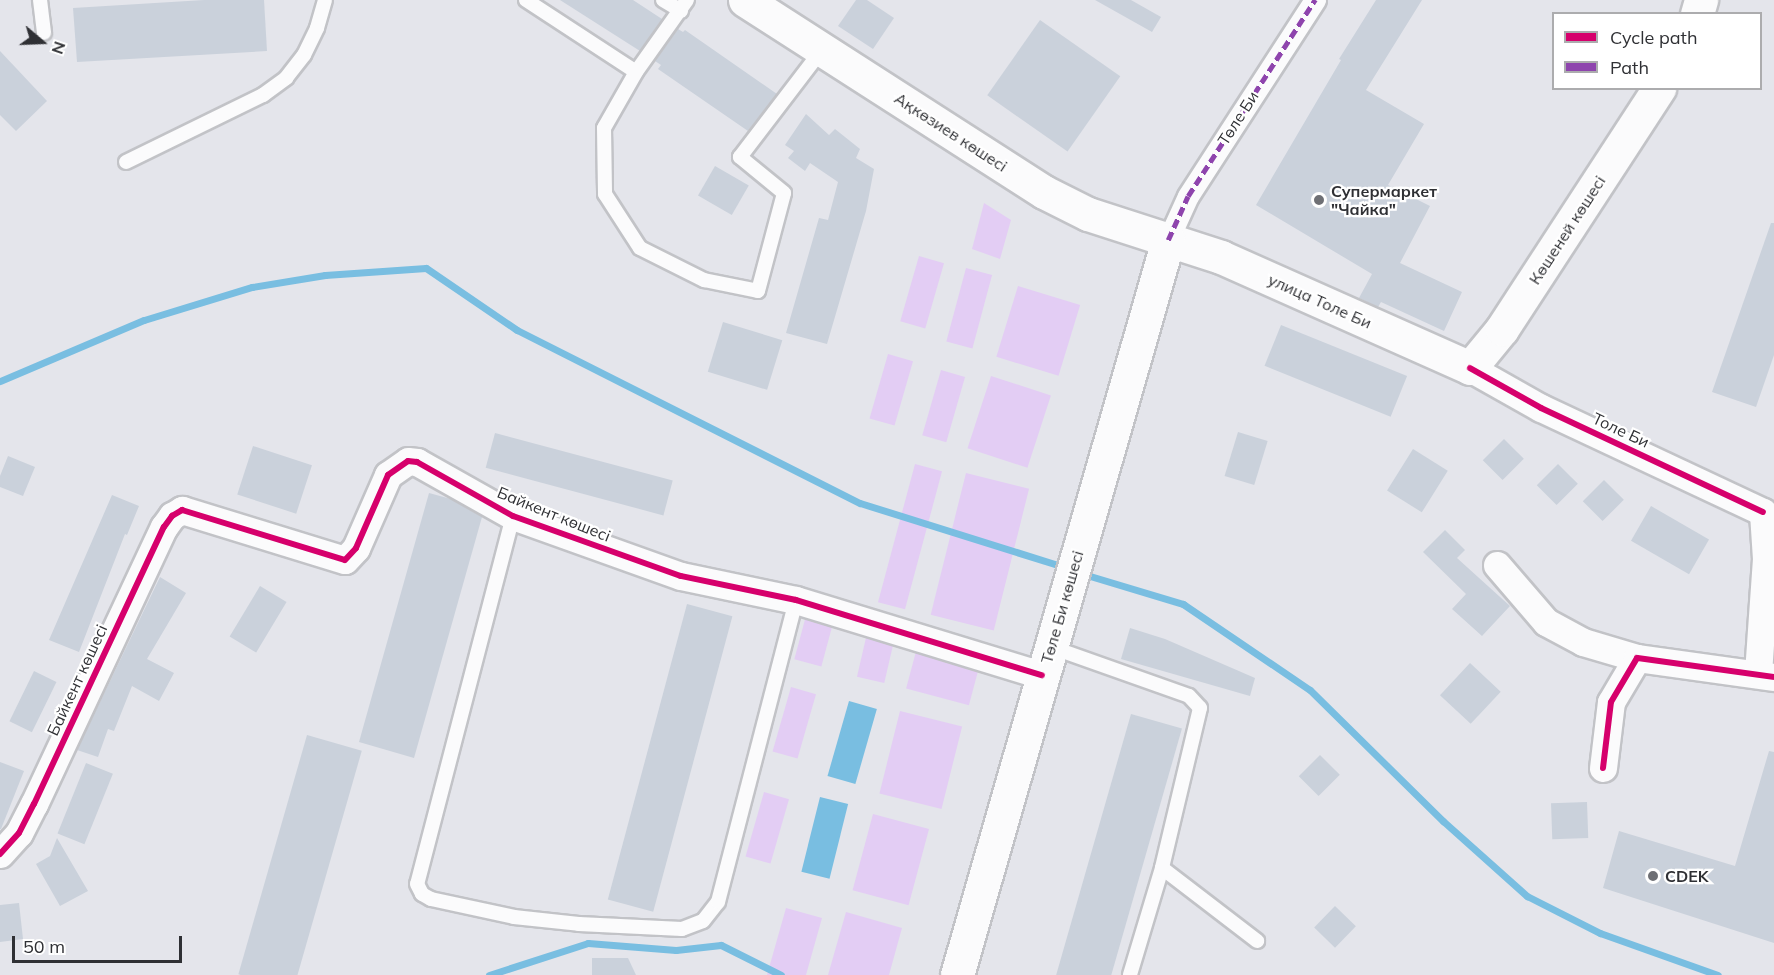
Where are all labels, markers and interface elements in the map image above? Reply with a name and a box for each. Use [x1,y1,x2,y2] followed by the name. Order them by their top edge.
[12,12,72,72] north arrow
[1552,12,1762,90] legend
[1610,26,1697,49] text: Cycle path
[48,39,70,57] text: N
[1610,56,1649,79] text: Path
[1214,87,1262,149] street label: Төле Би
[891,88,1011,176] street label: Ақкөзиев көшесі
[1525,172,1609,288] street label: Көшеней көшесі
[1331,181,1437,219] place label: Супермаркет "Чайка"
[1312,193,1326,207] marker: Супермаркет "Чайка"
[1265,270,1375,332] street label: улица Толе Би
[1590,409,1652,451] street label: Толе Би
[495,483,613,545] street label: Байкент көшесі
[1037,548,1087,666] street label: Төле Би көшесі
[43,621,111,739] street label: Байкент көшесі
[1665,866,1708,886] place label: CDEK
[1646,869,1660,883] marker: CDEK
[15,924,184,962] scale bar
[23,935,65,958] text: 50 m

